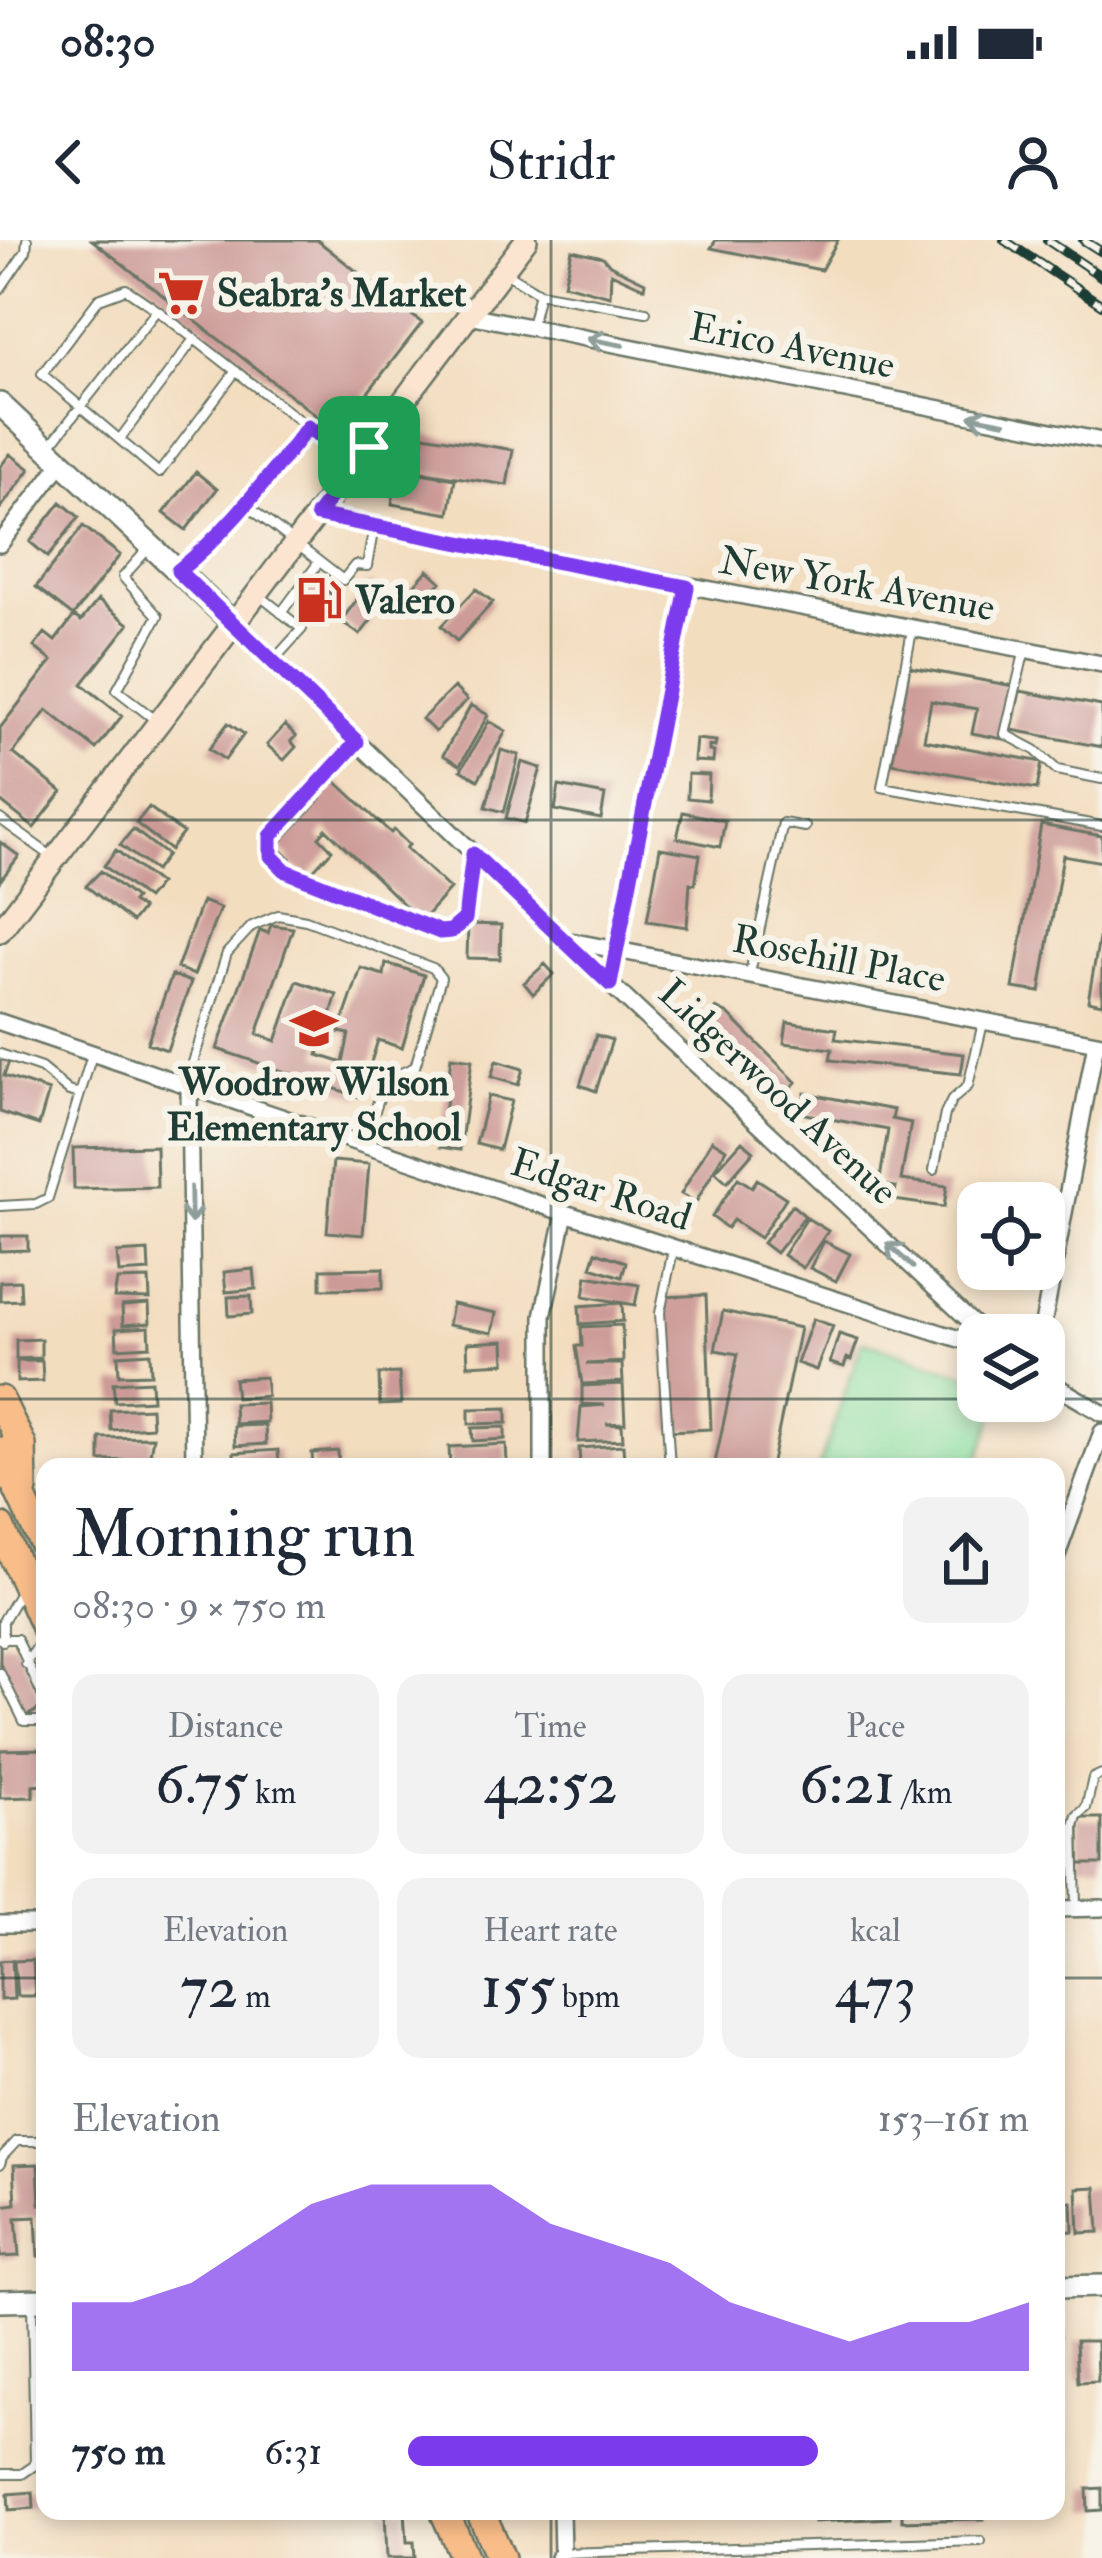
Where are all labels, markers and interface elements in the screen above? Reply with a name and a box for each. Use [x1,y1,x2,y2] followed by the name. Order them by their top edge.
[60,14,156,70] text: 08:30
[487,128,615,196] text: Stridr
[36,129,102,195] icon: back
[1000,129,1066,195] icon: person
[156,268,206,318] supermarket icon: Seabra's Market
[217,269,467,318] place label: Seabra's Market
[685,302,899,390] street label: Erico Avenue
[586,330,625,352] one-way arrow
[318,396,420,498] pin
[969,407,1008,429] one-way arrow
[336,414,402,480] icon: arrive
[716,536,998,632] street label: New York Avenue
[294,575,344,625] fuel station icon: Valero
[355,576,455,625] place label: Valero
[728,914,950,1004] street label: Rosehill Place
[648,969,908,1215] street label: Lidgerwood Avenue
[289,1003,339,1053] school or university icon: Woodrow Wilson Elementary School
[167,1058,462,1152] place label: Woodrow Wilson Elementary School
[505,1138,697,1242] street label: Edgar Road
[957,1182,1065,1422] map controls
[957,1182,1065,1290] button: locate
[180,1185,202,1224] one-way arrow
[885,1242,915,1269] one-way arrow
[957,1314,1065,1422] button: layers
[72,1494,416,1577] text: Morning run
[903,1497,1029,1623] button: share
[72,1581,326,1630] text: 08:30 · 9 × 750 m
[168,1706,283,1747] text: Distance
[514,1706,587,1747] text: Time
[846,1706,905,1747] text: Pace
[155,1747,248,1822] text: 6.75
[483,1747,618,1822] text: 42:52
[799,1747,896,1822] text: 6:21
[248,1772,296,1813] text: km
[896,1772,952,1813] text: /km
[163,1910,288,1951] text: Elevation
[483,1910,618,1951] text: Heart rate
[850,1910,901,1951] text: kcal
[180,1951,238,2026] text: 72
[481,1951,555,2026] text: 155
[835,1951,916,2026] text: 473
[238,1976,271,2017] text: m
[555,1976,620,2017] text: bpm
[72,2094,221,2143] text: Elevation
[878,2094,1029,2143] text: 153–161 m
[72,2427,165,2476] text: 750 m
[264,2427,322,2476] text: 6:31

